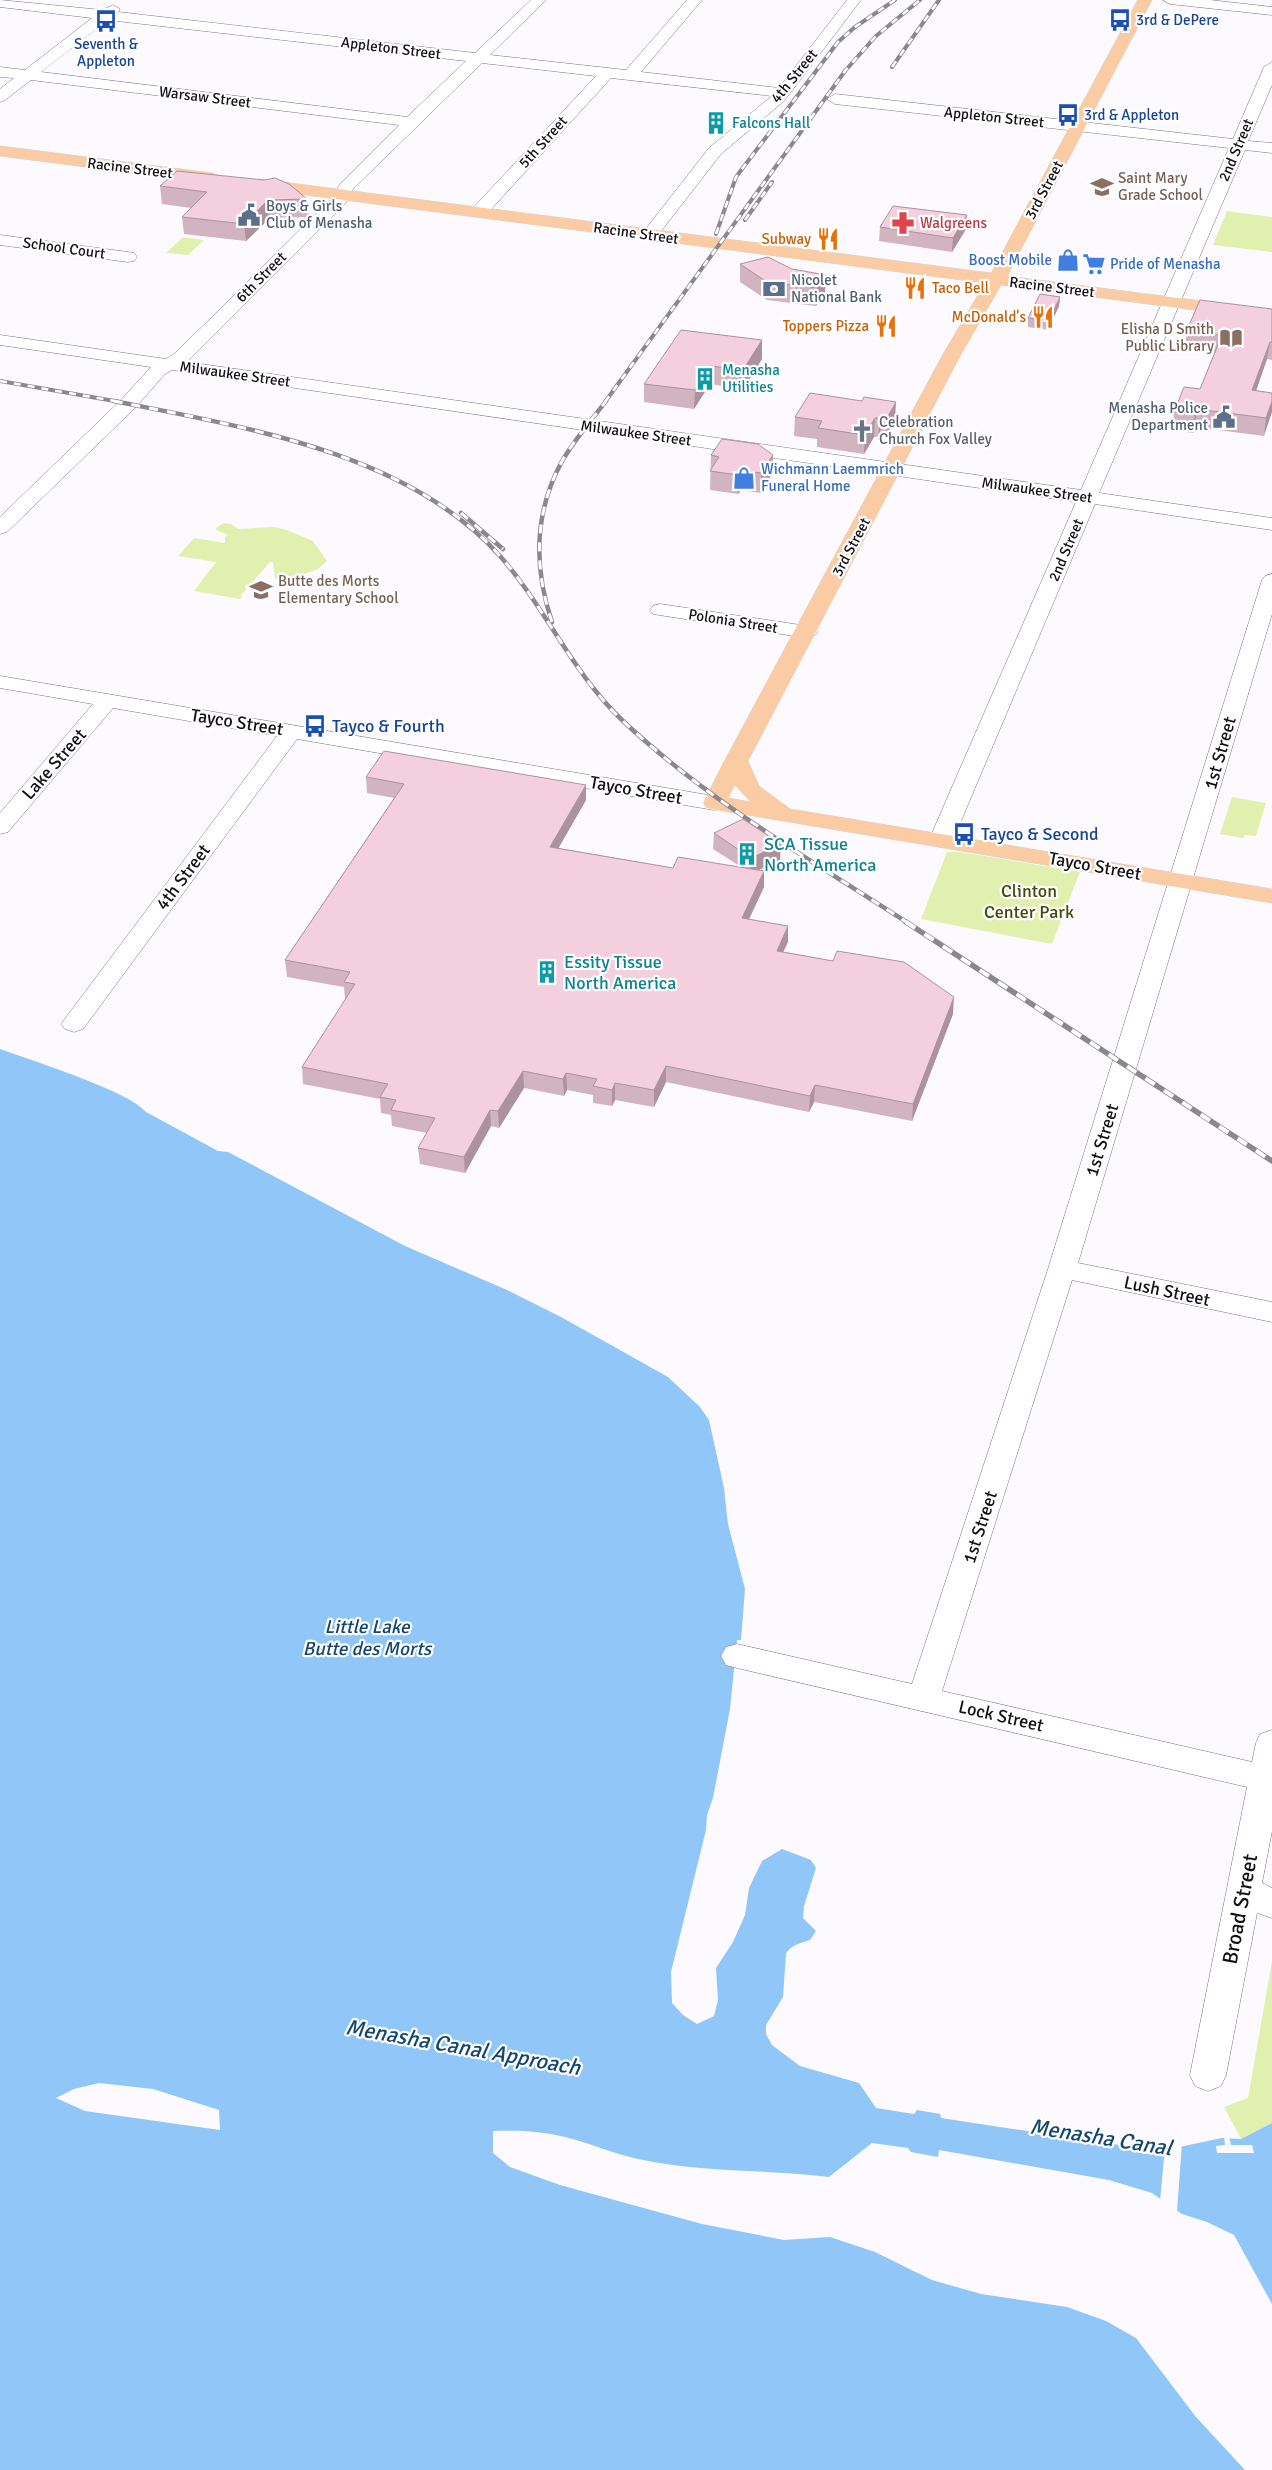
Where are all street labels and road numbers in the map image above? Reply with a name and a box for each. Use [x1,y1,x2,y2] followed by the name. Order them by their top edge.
[340,33,442,63] street label: Appleton Street
[767,46,821,106] street label: 4th Street
[158,82,252,112] street label: Warsaw Street
[943,103,1045,131] street label: Appleton Street
[515,112,571,172] street label: 5th Street
[1215,116,1257,184] street label: 2nd Street
[86,154,174,182] street label: Racine Street
[1021,158,1067,222] street label: 3rd Street
[592,218,680,248] street label: Racine Street
[22,233,106,263] street label: School Court
[232,248,290,306] street label: 6th Street
[1008,273,1096,301] street label: Racine Street
[178,357,292,391] street label: Milwaukee Street
[579,416,693,450] street label: Milwaukee Street
[980,473,1094,507] street label: Milwaukee Street
[828,515,874,579] street label: 3rd Street
[1045,516,1087,584] street label: 2nd Street
[687,605,779,637] street label: Polonia Street
[189,704,285,740] street label: Tayco Street
[1199,714,1241,792] street label: 1st Street
[17,724,91,804] street label: Lake Street
[588,771,684,809] street label: Tayco Street
[151,840,215,914] street label: 4th Street
[1047,847,1143,885] street label: Tayco Street
[1081,1101,1123,1179] street label: 1st Street
[1122,1271,1212,1311] street label: Lush Street
[958,1488,1002,1566] street label: 1st Street
[956,1696,1046,1736] street label: Lock Street
[1217,1852,1263,1966] street label: Broad Street

